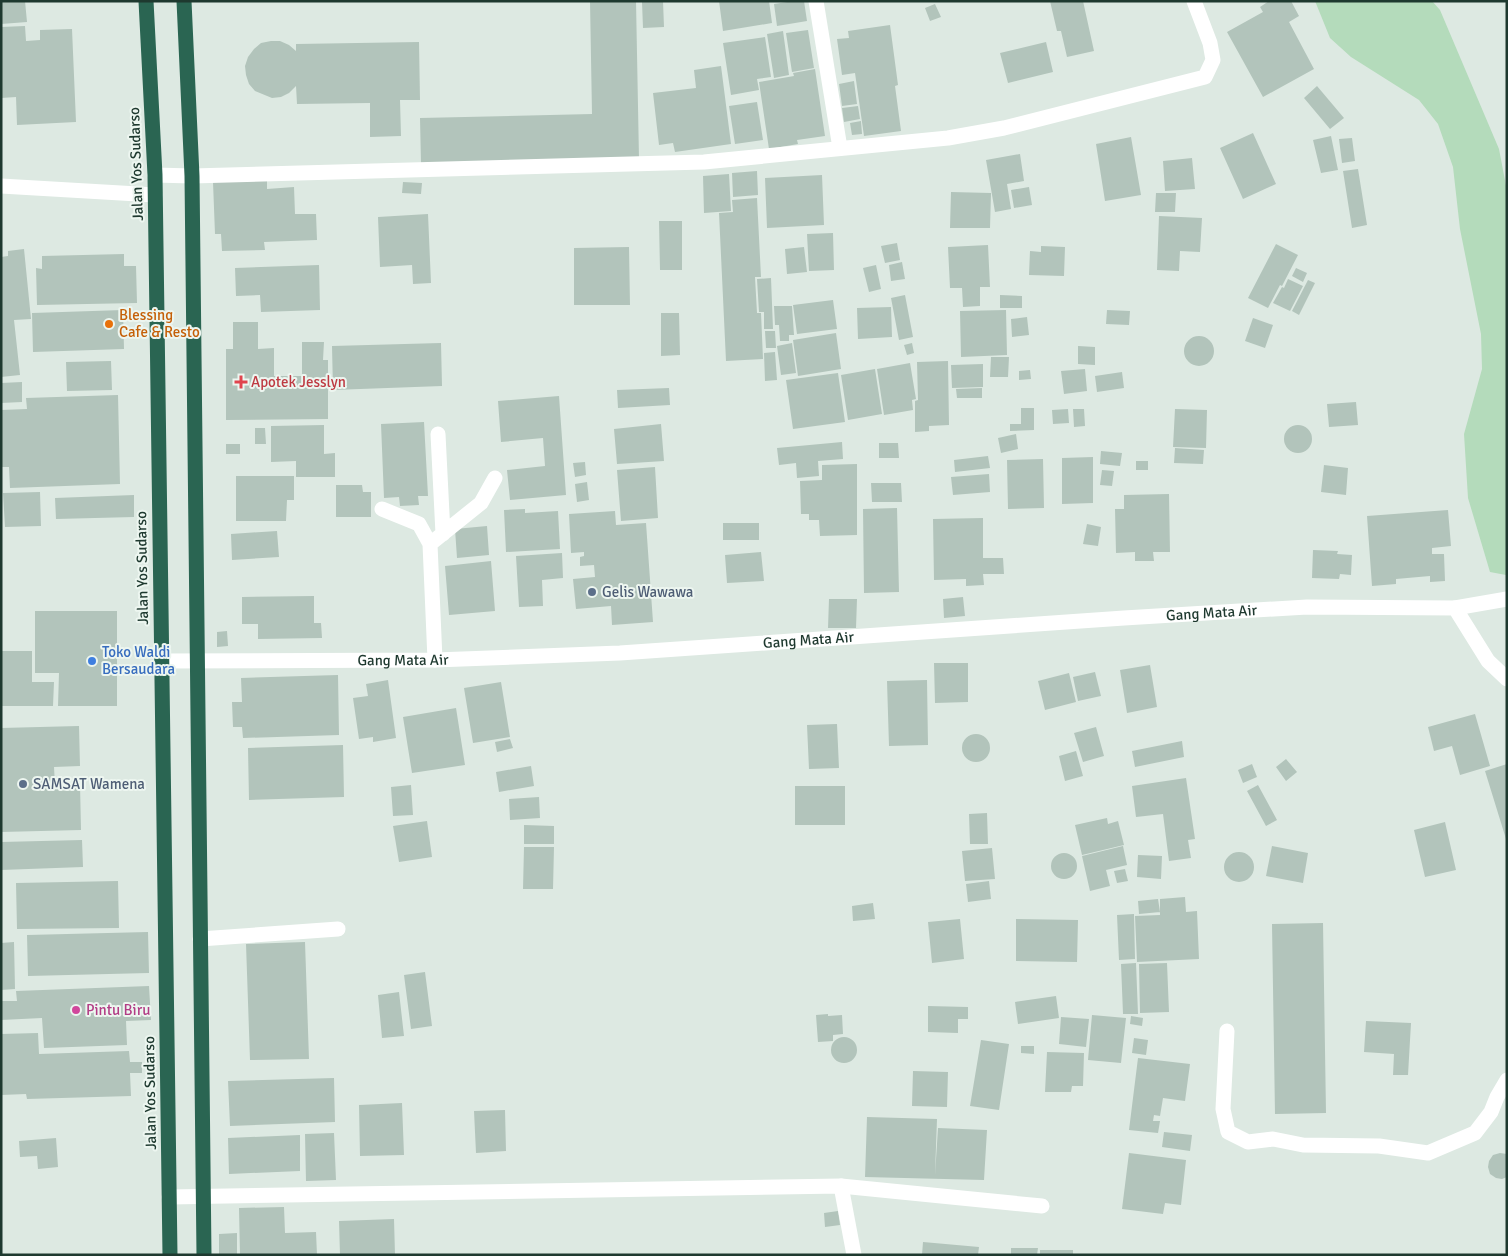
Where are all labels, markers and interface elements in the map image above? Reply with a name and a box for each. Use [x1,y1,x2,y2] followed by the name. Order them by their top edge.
[125,107,147,221] street label: Jalan Yos Sudarso
[119,306,200,341] place label: Blessing Cafe & Resto
[103,318,115,330] marker: Blessing Cafe & Resto
[251,373,346,391] place label: Apotek Jesslyn
[235,376,247,388] marker: Apotek Jesslyn
[132,511,152,625] street label: Jalan Yos Sudarso
[602,583,693,601] place label: Gelis Wawawa
[586,586,598,598] marker: Gelis Wawawa
[1165,601,1258,624] street label: Gang Mata Air
[762,628,855,652] street label: Gang Mata Air
[102,643,175,678] place label: Toko Waldi Bersaudara
[357,650,449,669] street label: Gang Mata Air
[86,655,98,667] marker: Toko Waldi Bersaudara
[33,775,145,793] place label: SAMSAT Wamena
[17,778,29,790] marker: SAMSAT Wamena
[86,1001,150,1019] place label: Pintu Biru
[70,1004,82,1016] marker: Pintu Biru
[140,1036,160,1150] street label: Jalan Yos Sudarso

